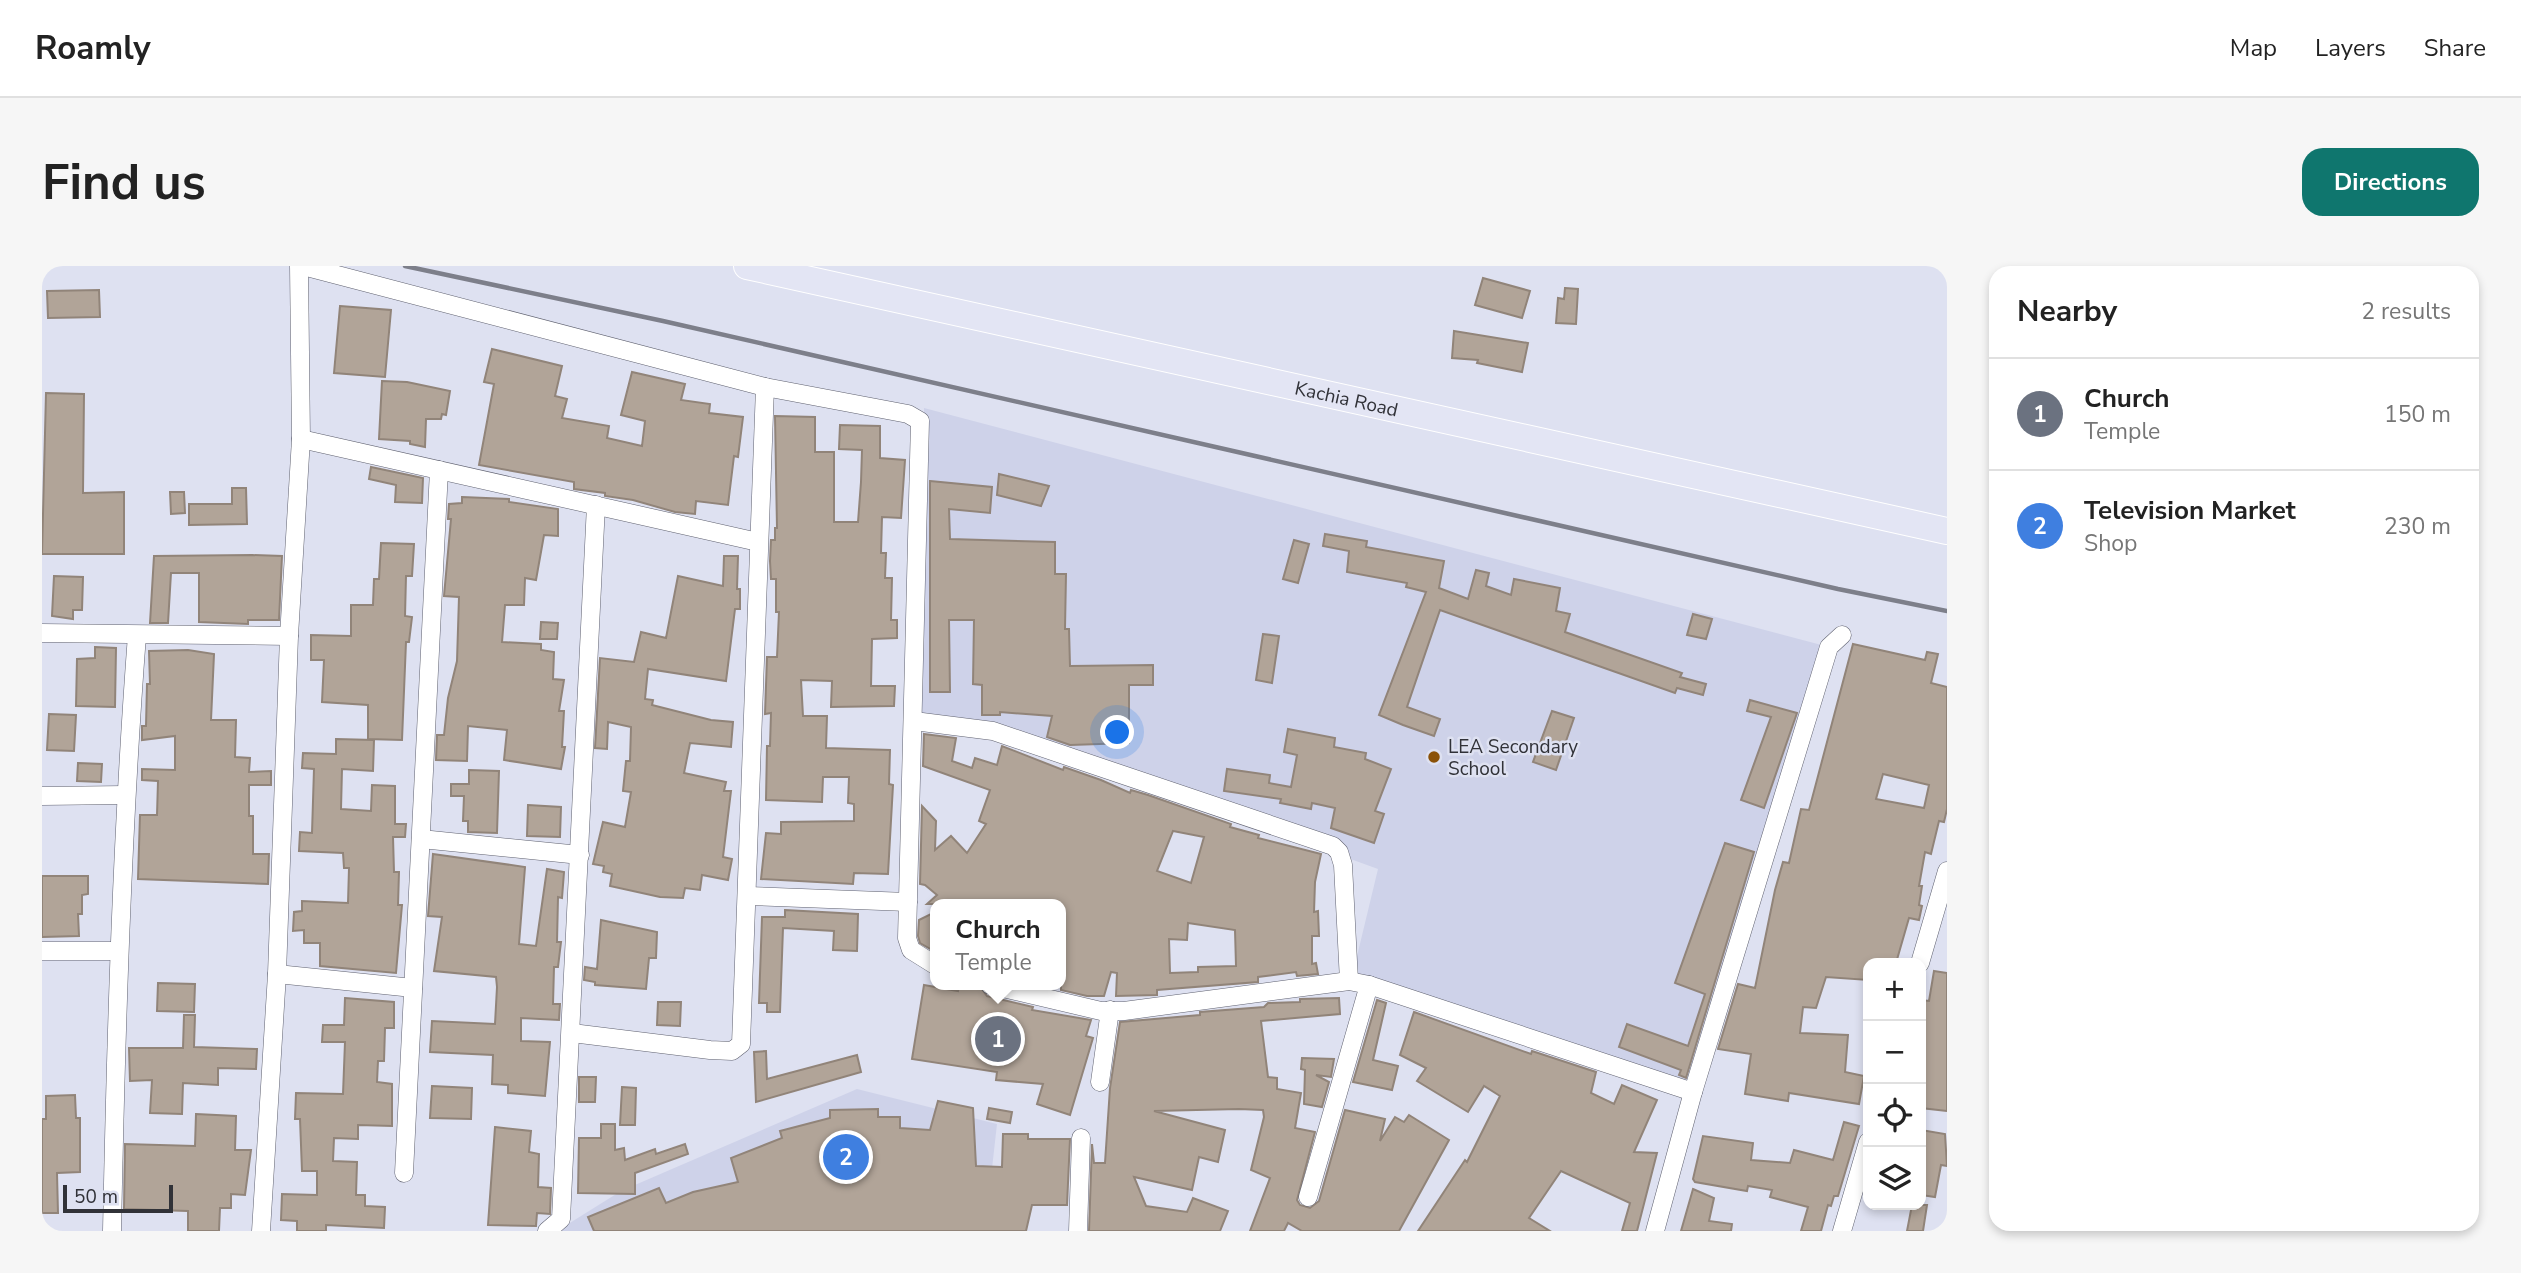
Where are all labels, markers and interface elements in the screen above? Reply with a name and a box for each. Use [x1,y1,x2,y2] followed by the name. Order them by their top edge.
[35,26,151,71] text: Roamly
[2230,32,2277,64] text: Map
[2315,32,2386,64] text: Layers
[2424,32,2486,64] text: Share
[2302,148,2479,216] button: Directions
[42,149,206,216] text: Find us
[2017,291,2117,332] text: Nearby
[2361,296,2451,327] text: 2 results
[1292,375,1401,423] street label: Kachia Road
[2084,381,2169,416] text: Church
[2033,399,2047,430] text: 1
[2384,399,2451,430] text: 150 m
[2084,416,2160,447] text: Temple
[2084,493,2296,528] text: Television Market
[2033,511,2047,542] text: 2
[2384,511,2451,542] text: 230 m
[2084,528,2137,559] text: Shop
[1100,715,1134,749] your location
[1448,734,1578,782] place label: LEA Secondary School
[1426,749,1442,765] marker: LEA Secondary School
[930,899,1066,990] popup
[955,912,1041,947] text: Church
[955,947,1032,978] text: Temple
[1863,958,1926,1210] map controls
[1863,958,1926,1021] button: +
[975,1013,1021,1065] pin: 1
[1863,1021,1926,1084] button: −
[1863,1084,1926,1147] button: locate
[823,1131,869,1183] pin: 2
[1863,1147,1926,1210] button: layers
[63,1182,173,1214] scale bar
[74,1184,118,1210] text: 50 m

